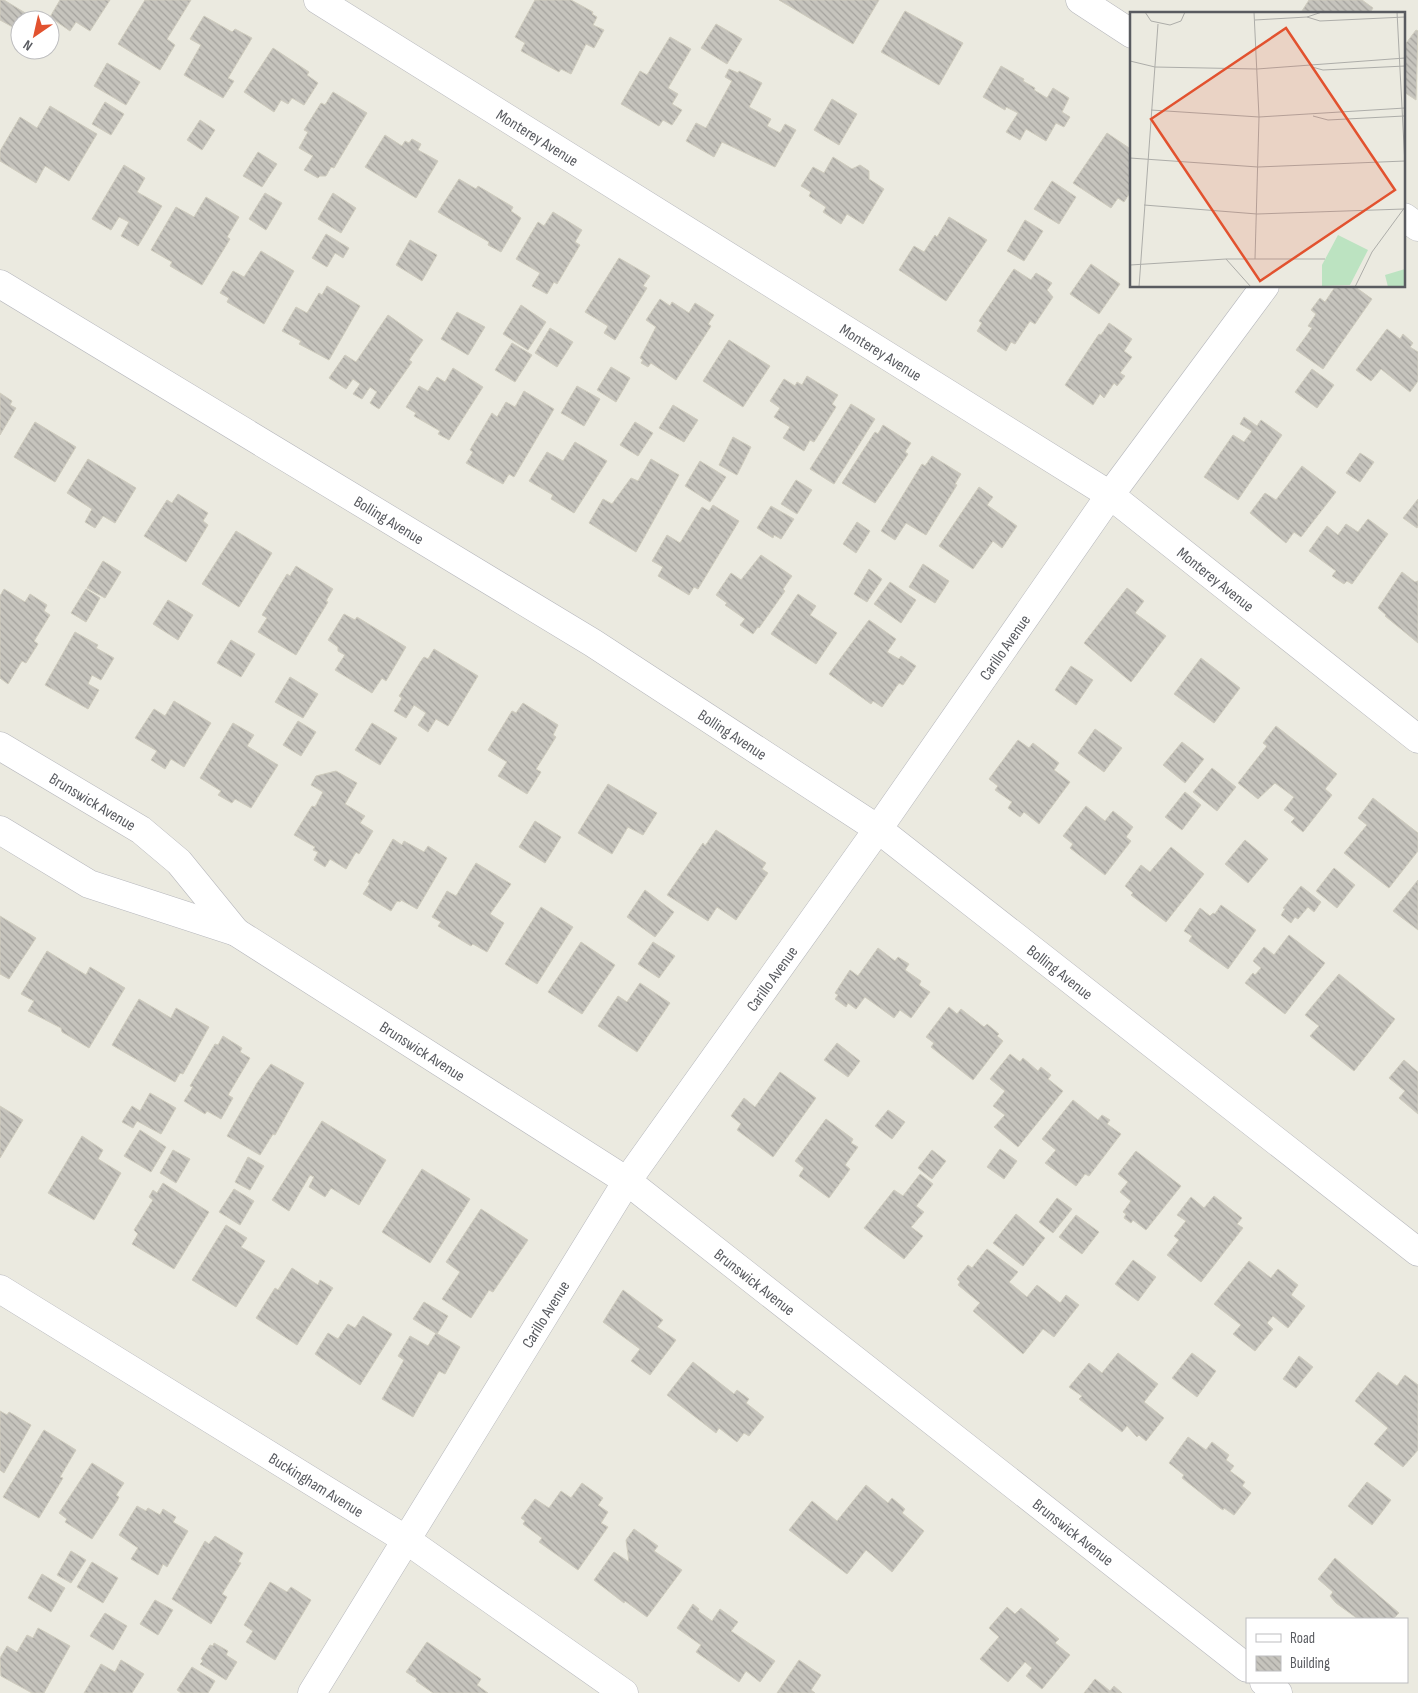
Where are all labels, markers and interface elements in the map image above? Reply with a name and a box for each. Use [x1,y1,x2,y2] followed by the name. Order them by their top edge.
[10,10,60,60] north arrow
[1130,12,1406,288] inset map
[20,36,36,55] text: N
[492,106,581,171] street label: Monterey Avenue
[836,321,925,386] street label: Monterey Avenue
[350,493,427,549] street label: Bolling Avenue
[1173,544,1257,616] street label: Monterey Avenue
[976,611,1035,684] street label: Carillo Avenue
[694,706,770,765] street label: Bolling Avenue
[45,770,139,836] street label: Brunswick Avenue
[1023,941,1096,1004] street label: Bolling Avenue
[743,943,802,1016] street label: Carillo Avenue
[376,1018,468,1086] street label: Brunswick Avenue
[710,1245,798,1320] street label: Brunswick Avenue
[519,1278,574,1352] street label: Carillo Avenue
[265,1449,367,1522] street label: Buckingham Avenue
[1028,1495,1117,1570] street label: Brunswick Avenue
[1246,1618,1408,1683] legend
[1290,1629,1315,1648] text: Road
[1290,1654,1330,1673] text: Building

